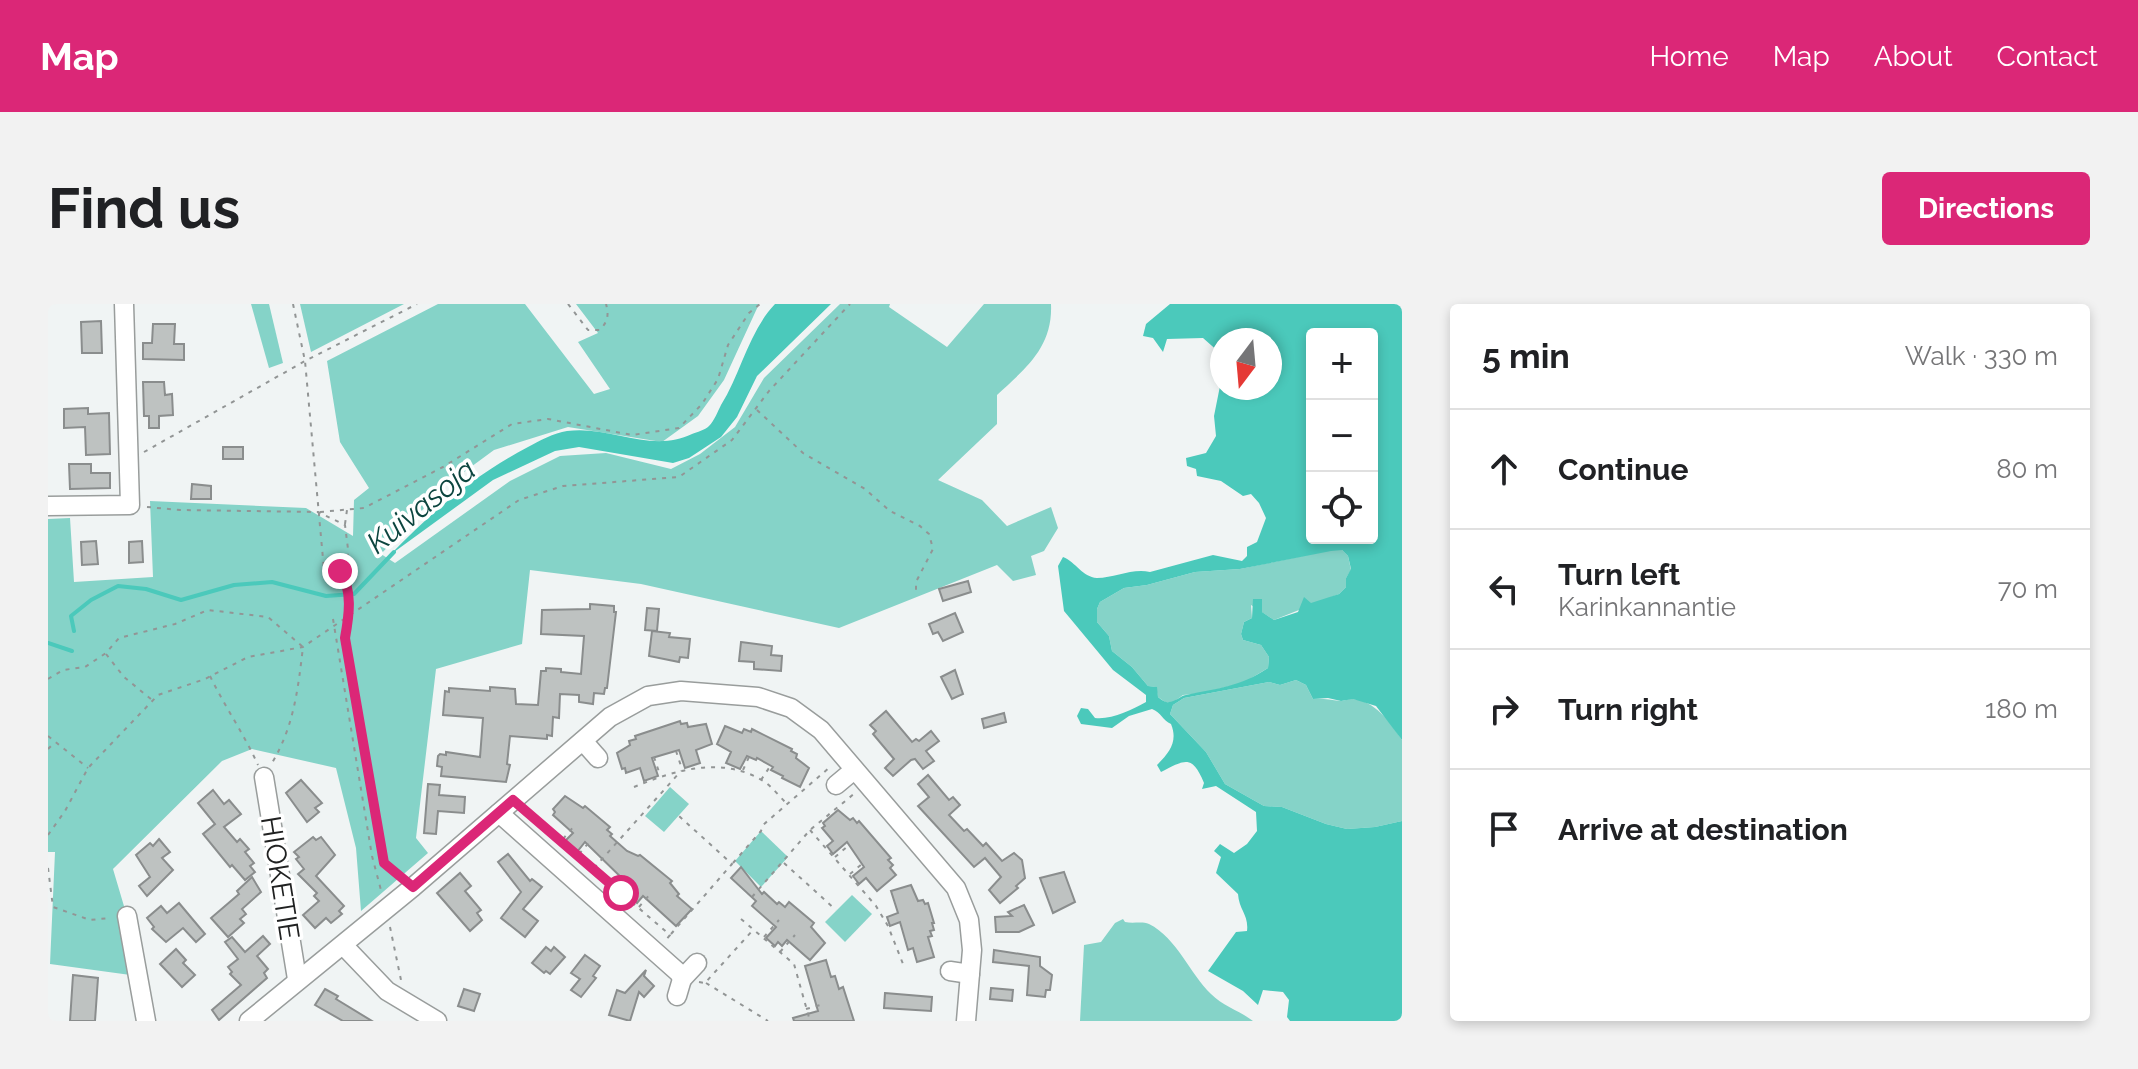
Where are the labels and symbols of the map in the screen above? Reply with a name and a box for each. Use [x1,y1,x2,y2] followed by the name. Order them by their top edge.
[1210,328,1282,400] north arrow
[360,452,482,560] water label: Kuivasoja
[322,553,358,589] route end
[254,814,306,942] street label: HIOKETIE
[603,875,639,911] route start

